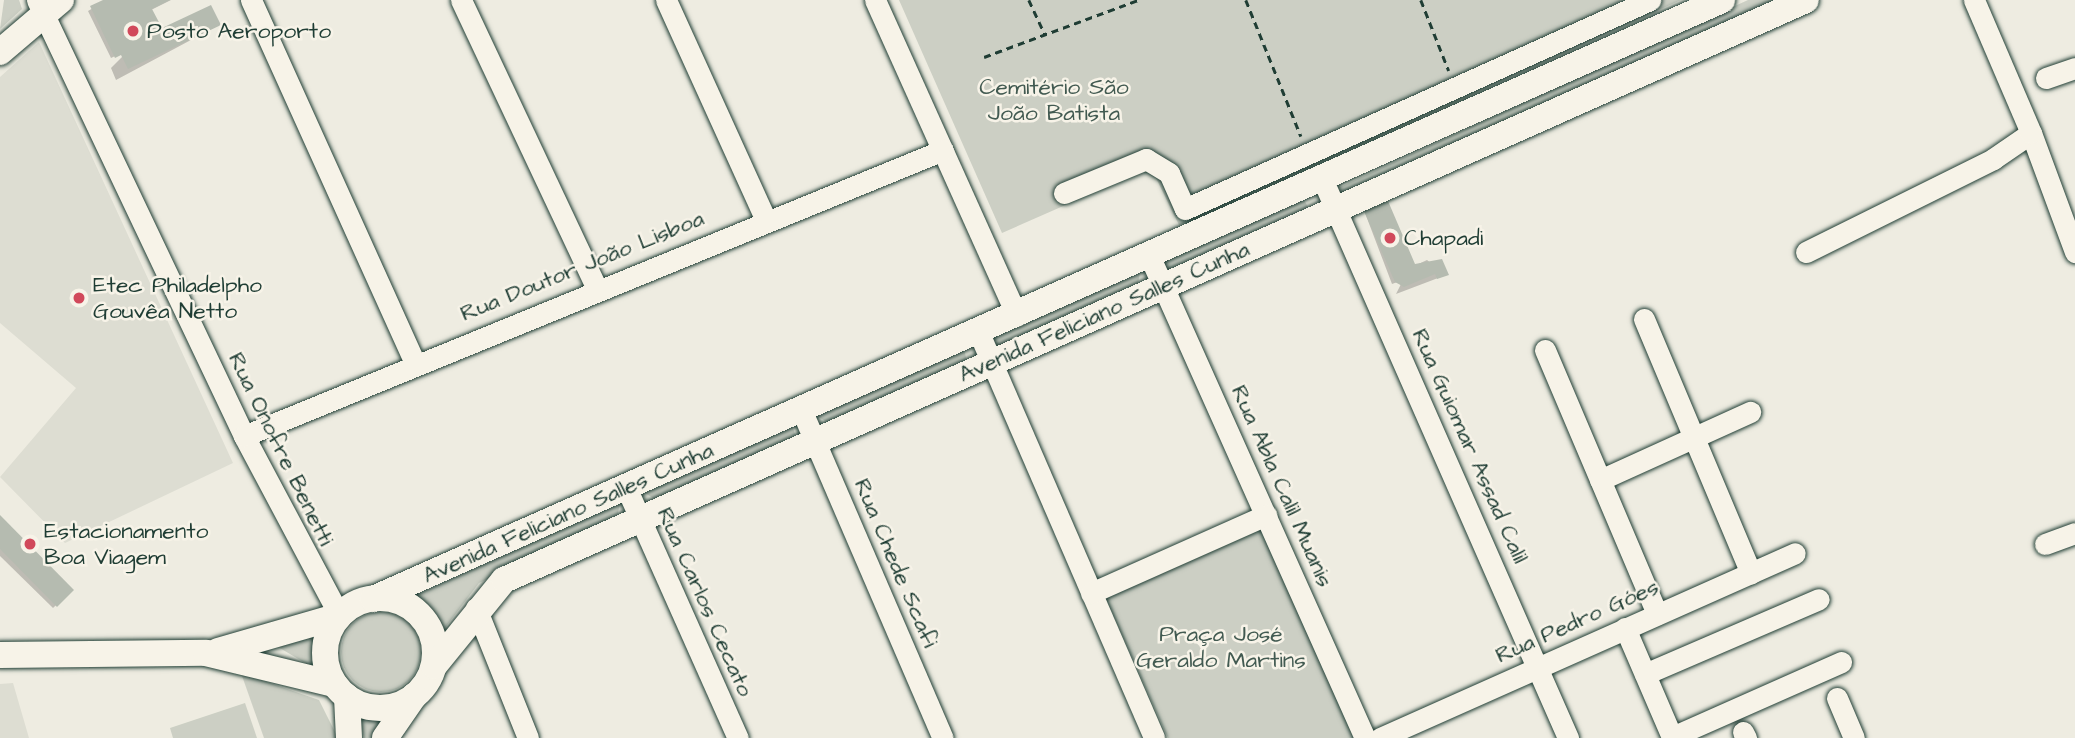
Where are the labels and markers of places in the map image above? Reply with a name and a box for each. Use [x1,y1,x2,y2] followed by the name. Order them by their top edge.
[147,17,331,45] place label: Posto Aeroporto
[125,23,141,39] marker: Posto Aeroporto
[1404,224,1483,252] place label: Chapadi
[1382,230,1398,246] marker: Chapadi
[93,271,262,325] place label: Etec Philadelpho Gouvêa Netto
[71,290,87,306] marker: Etec Philadelpho Gouvêa Netto
[44,517,208,571] place label: Estacionamento Boa Viagem
[22,536,38,552] marker: Estacionamento Boa Viagem

